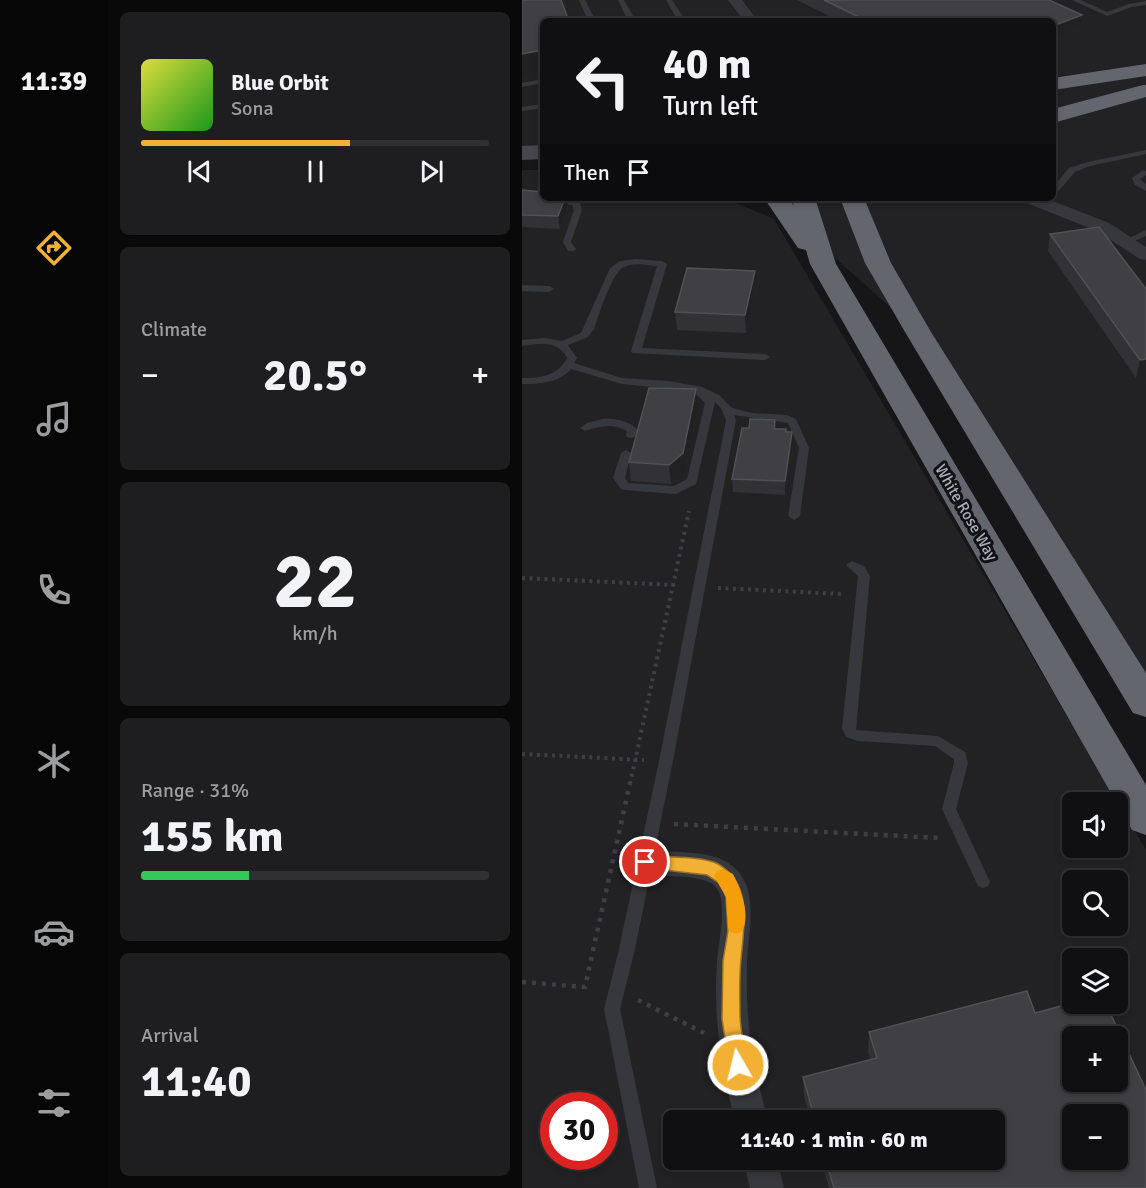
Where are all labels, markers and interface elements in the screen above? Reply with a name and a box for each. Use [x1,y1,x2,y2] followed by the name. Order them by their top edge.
[663,39,752,90] text: 40 m
[564,42,642,120] icon: left
[21,65,87,98] text: 11:39
[231,69,329,96] text: Blue Orbit
[663,90,758,123] text: Turn left
[231,96,274,121] text: Sona
[183,155,216,188] icon: previous
[299,155,332,188] icon: pause
[415,155,448,188] icon: next
[622,156,655,189] icon: arrive
[564,159,610,186] text: Then
[33,227,75,269] icon: directions
[141,317,207,342] text: Climate
[263,348,367,403] text: 20.5°
[141,355,159,396] text: −
[471,355,489,396] text: +
[33,398,75,440] icon: music
[930,461,1002,565] street label: White Rose Way
[273,534,357,630] text: 22
[33,569,75,611] icon: phone
[292,621,338,646] text: km/h
[33,740,75,782] icon: climate
[141,778,249,803] text: Range · 31%
[1062,792,1128,1170] map controls
[1062,792,1128,858] button: sound
[141,809,284,864] text: 155 km
[619,836,670,887] pin
[628,845,661,878] icon: arrive
[1062,870,1128,936] button: search
[33,911,75,953] icon: car
[1062,948,1128,1014] button: layers
[141,1023,199,1048] text: Arrival
[1062,1026,1128,1092] button: +
[706,1033,770,1097] position arrow
[141,1054,251,1109] text: 11:40
[33,1082,75,1124] icon: filters
[540,1092,618,1170] speed limit sign: 30
[1062,1104,1128,1170] button: −
[740,1126,928,1153] text: 11:40 · 1 min · 60 m

